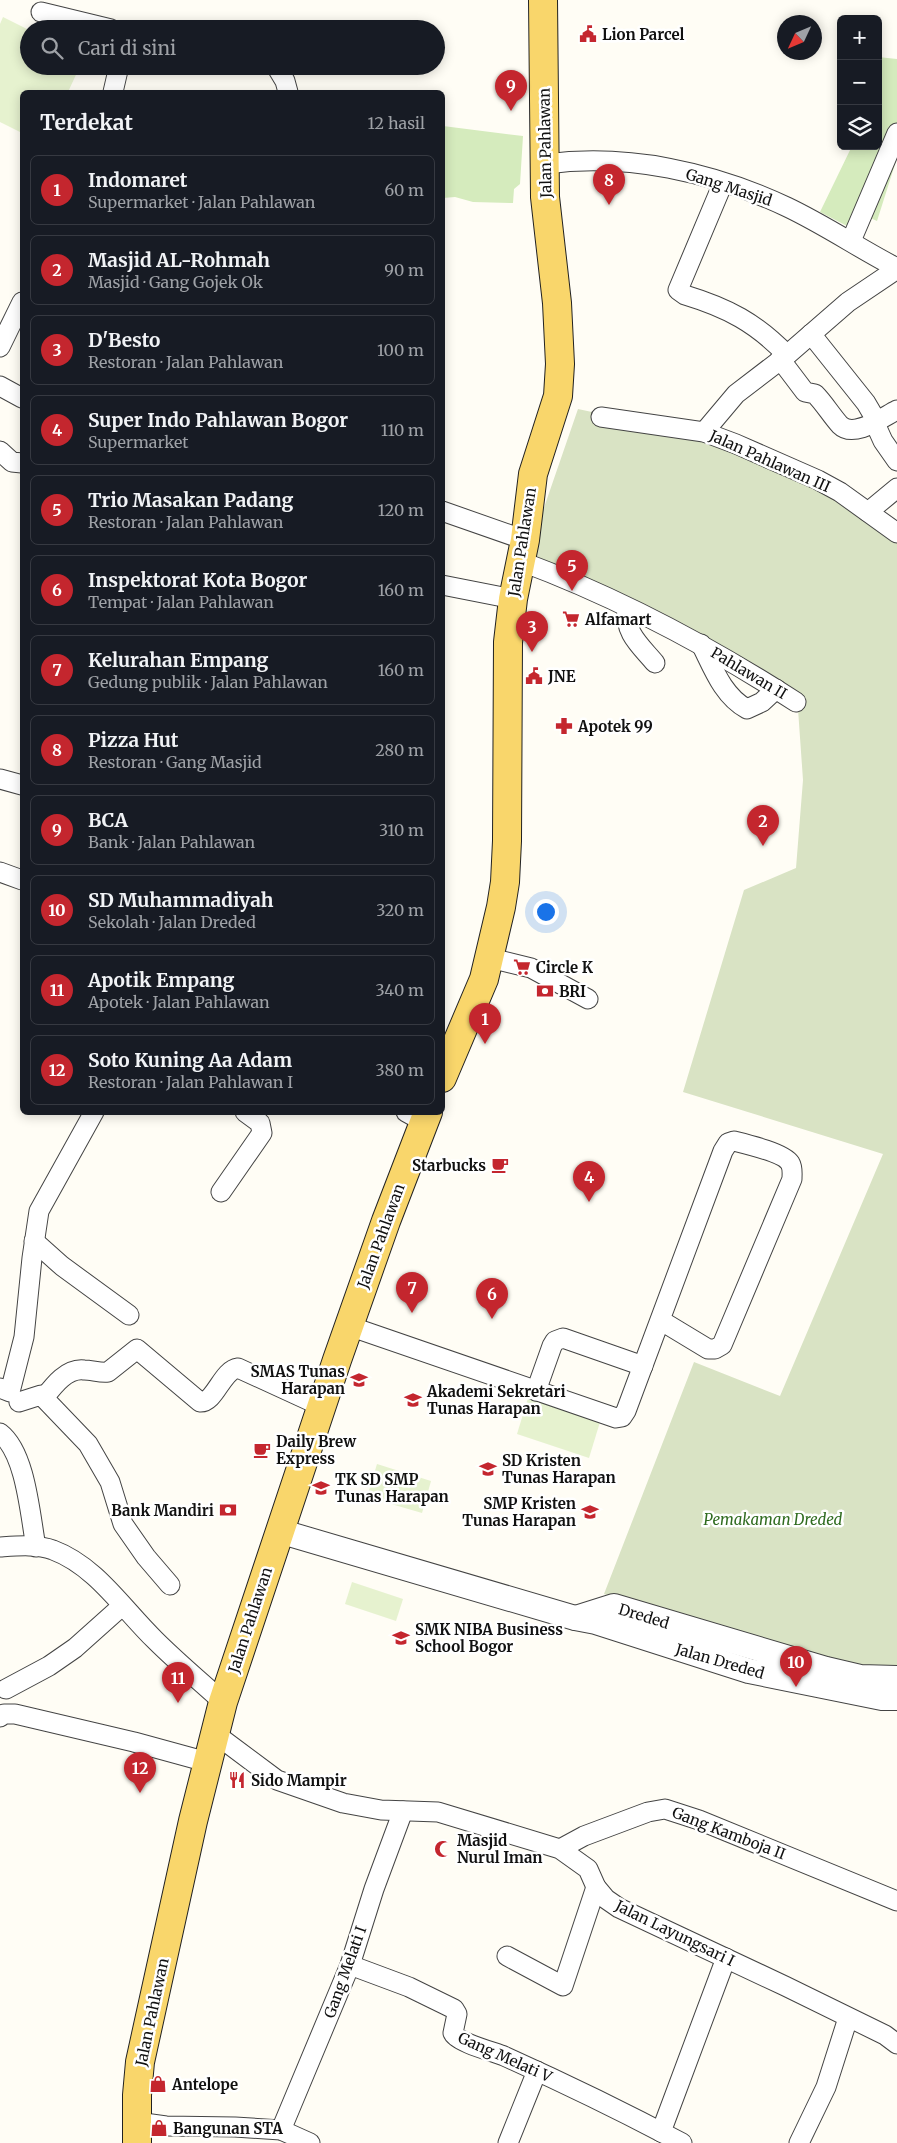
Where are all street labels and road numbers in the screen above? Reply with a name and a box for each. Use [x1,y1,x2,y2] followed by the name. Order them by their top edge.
[535,88,555,199] street label: Jalan Pahlawan
[683,164,775,210] street label: Gang Masjid
[706,425,833,496] street label: Jalan Pahlawan III
[504,486,540,599] street label: Jalan Pahlawan
[708,643,790,703] street label: Pahlawan II
[353,1181,409,1292] street label: Jalan Pahlawan
[224,1565,276,1676] street label: Jalan Pahlawan
[616,1599,672,1633] street label: Dreded
[672,1639,767,1683] street label: Jalan Dreded
[670,1803,788,1863] street label: Gang Kamboja II
[611,1895,738,1970] street label: Jalan Layungsari I
[320,1923,370,2021] street label: Gang Melati I
[131,1956,173,2069] street label: Jalan Pahlawan
[455,2028,556,2087] street label: Gang Melati V

